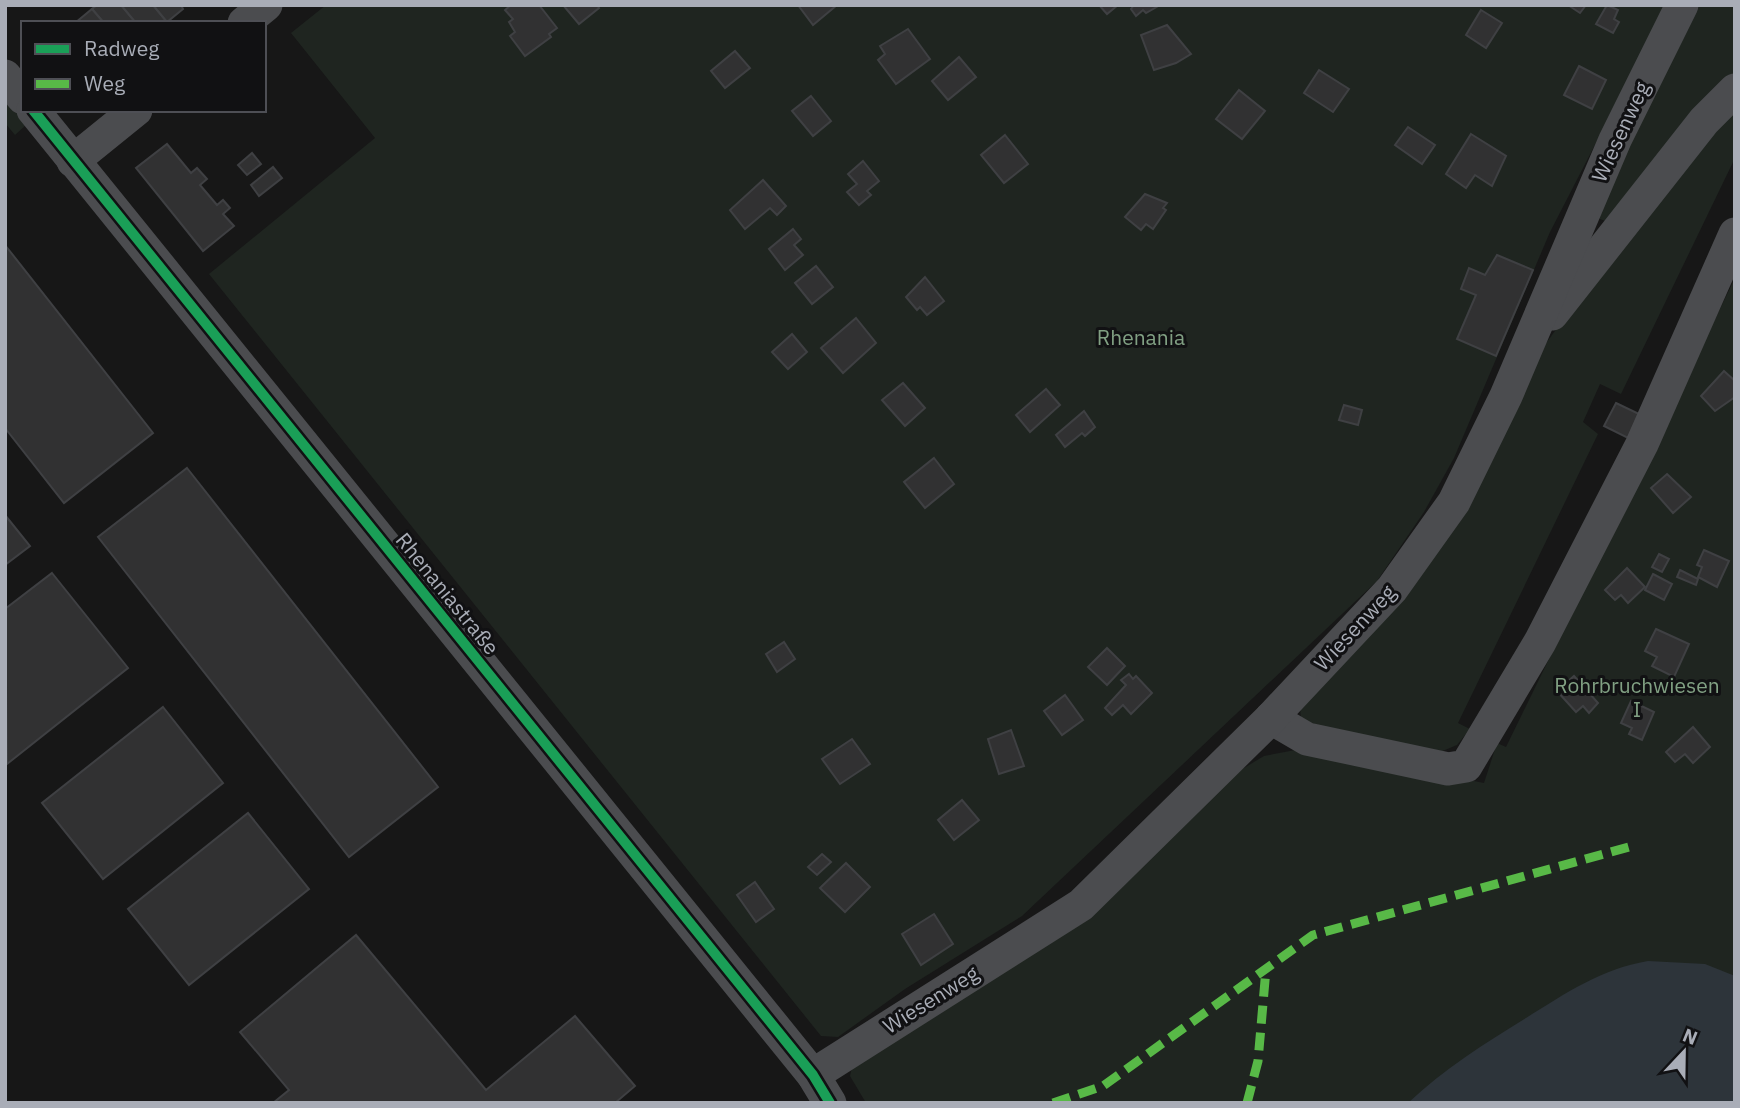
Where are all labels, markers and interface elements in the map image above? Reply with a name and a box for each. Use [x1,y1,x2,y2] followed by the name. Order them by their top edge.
[21,21,266,112] legend
[84,34,159,62] text: Radweg
[84,69,125,97] text: Weg
[1585,77,1656,186] street label: Wiesenweg
[1097,323,1185,351] park label: Rhenania
[390,526,506,660] street label: Rhenaniastraße
[1307,578,1401,676] street label: Wiesenweg
[1554,671,1720,723] park label: Rohrbruchwiesen I
[877,959,984,1040] street label: Wiesenweg
[1649,1017,1719,1087] north arrow
[1679,1023,1701,1050] text: N

